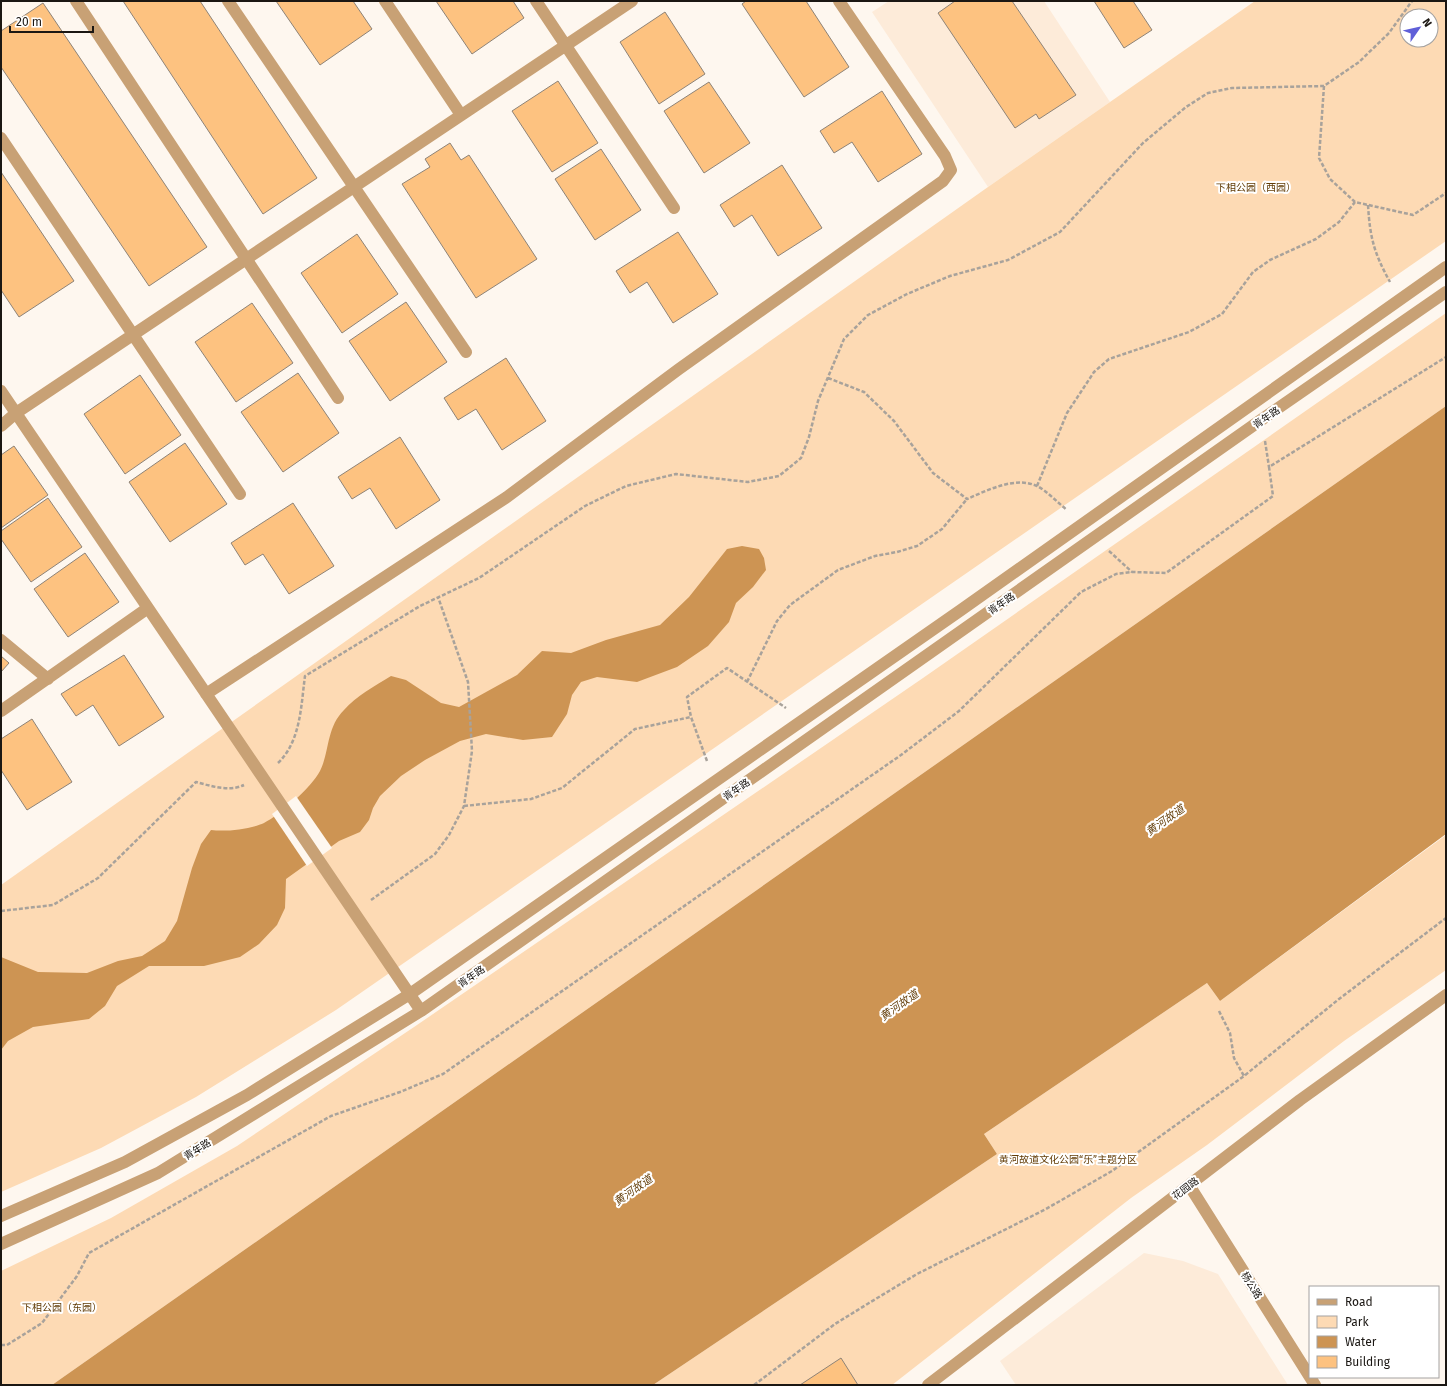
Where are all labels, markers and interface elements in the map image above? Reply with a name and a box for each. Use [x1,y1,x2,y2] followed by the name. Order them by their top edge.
[10,8,93,34] scale bar
[1399,8,1439,48] north arrow
[16,15,42,29] text: 20 m
[1419,16,1434,29] text: N
[1216,182,1296,194] park label: 下相公园（西园）
[1251,404,1282,431] street label: 青年路
[986,590,1017,617] street label: 青年路
[721,776,752,803] street label: 青年路
[1144,801,1189,838] water label: 黄河故道
[456,963,487,990] street label: 青年路
[878,986,923,1023] water label: 黄河故道
[182,1137,213,1163] street label: 青年路
[999,1154,1137,1166] park label: 黄河故道文化公园“乐”主题分区
[612,1171,657,1208] water label: 黄河故道
[1170,1175,1201,1203] street label: 花园路
[1238,1270,1264,1301] street label: 杨公路
[1309,1286,1439,1378] legend
[1345,1295,1373,1309] text: Road
[22,1302,102,1314] park label: 下相公园（东园）
[1345,1315,1369,1329] text: Park
[1345,1335,1377,1349] text: Water
[1345,1355,1391,1369] text: Building

